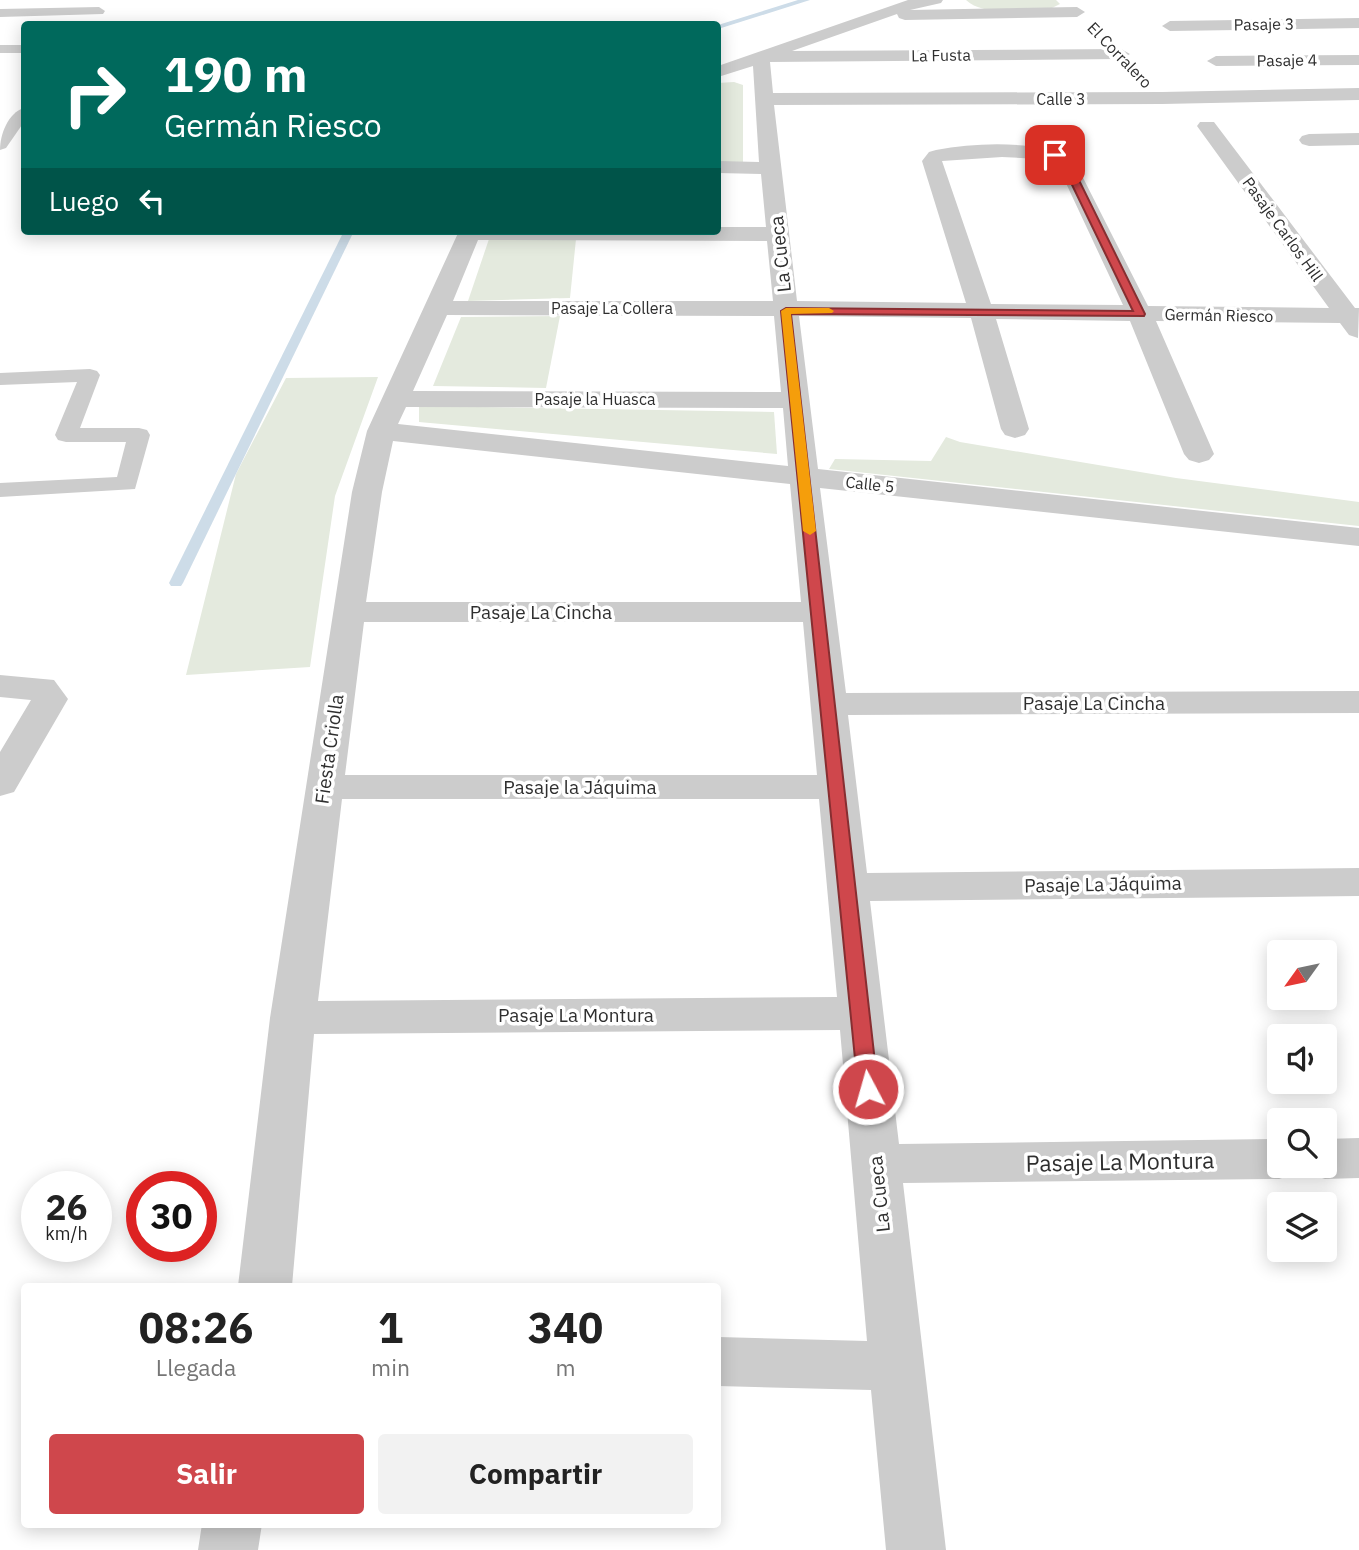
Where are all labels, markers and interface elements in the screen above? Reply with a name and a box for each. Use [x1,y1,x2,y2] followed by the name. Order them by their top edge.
[1234,13,1294,35] street label: Pasaje 3
[1083,18,1157,92] street label: El Corralero
[164,42,308,105] text: 190 m
[911,44,972,66] street label: La Fusta
[49,49,140,140] icon: right
[1257,49,1317,71] street label: Pasaje 4
[1036,89,1086,109] street label: Calle 3
[164,104,382,146] text: Germán Riesco
[1025,125,1085,185] pin
[1036,136,1074,174] icon: arrive
[1238,173,1328,285] street label: Pasaje Carlos Hill
[133,182,171,220] icon: left
[49,184,119,218] text: Luego
[764,215,796,293] street label: La Cueca
[551,298,673,318] street label: Pasaje La Collera
[1164,304,1274,326] street label: Germán Riesco
[535,389,656,409] street label: Pasaje la Huasca
[844,471,896,497] street label: Calle 5
[470,600,612,624] street label: Pasaje La Cincha
[1023,691,1165,715] street label: Pasaje La Cincha
[309,692,349,806] street label: Fiesta Criolla
[503,775,657,799] street label: Pasaje la Jáquima
[1024,871,1182,897] street label: Pasaje La Jáquima
[1267,940,1337,1010] north arrow
[1267,940,1337,1262] map controls
[498,1003,654,1027] street label: Pasaje La Montura
[1267,1024,1337,1094] button: sound
[831,1052,905,1126] position arrow
[1267,1108,1337,1178] button: search
[1025,1144,1215,1178] street label: Pasaje La Montura
[863,1155,895,1233] street label: La Cueca
[126,1171,217,1262] speed limit sign: 30
[45,1184,88,1230] text: 26
[1267,1192,1337,1262] button: layers
[45,1222,88,1245] text: km/h
[139,1300,253,1355] text: 08:26
[378,1300,403,1355] text: 1
[528,1300,603,1355] text: 340
[156,1352,236,1382] text: Llegada
[371,1352,410,1382] text: min
[555,1352,576,1382] text: m
[49,1434,364,1514] button: Salir
[378,1434,693,1514] button: Compartir

